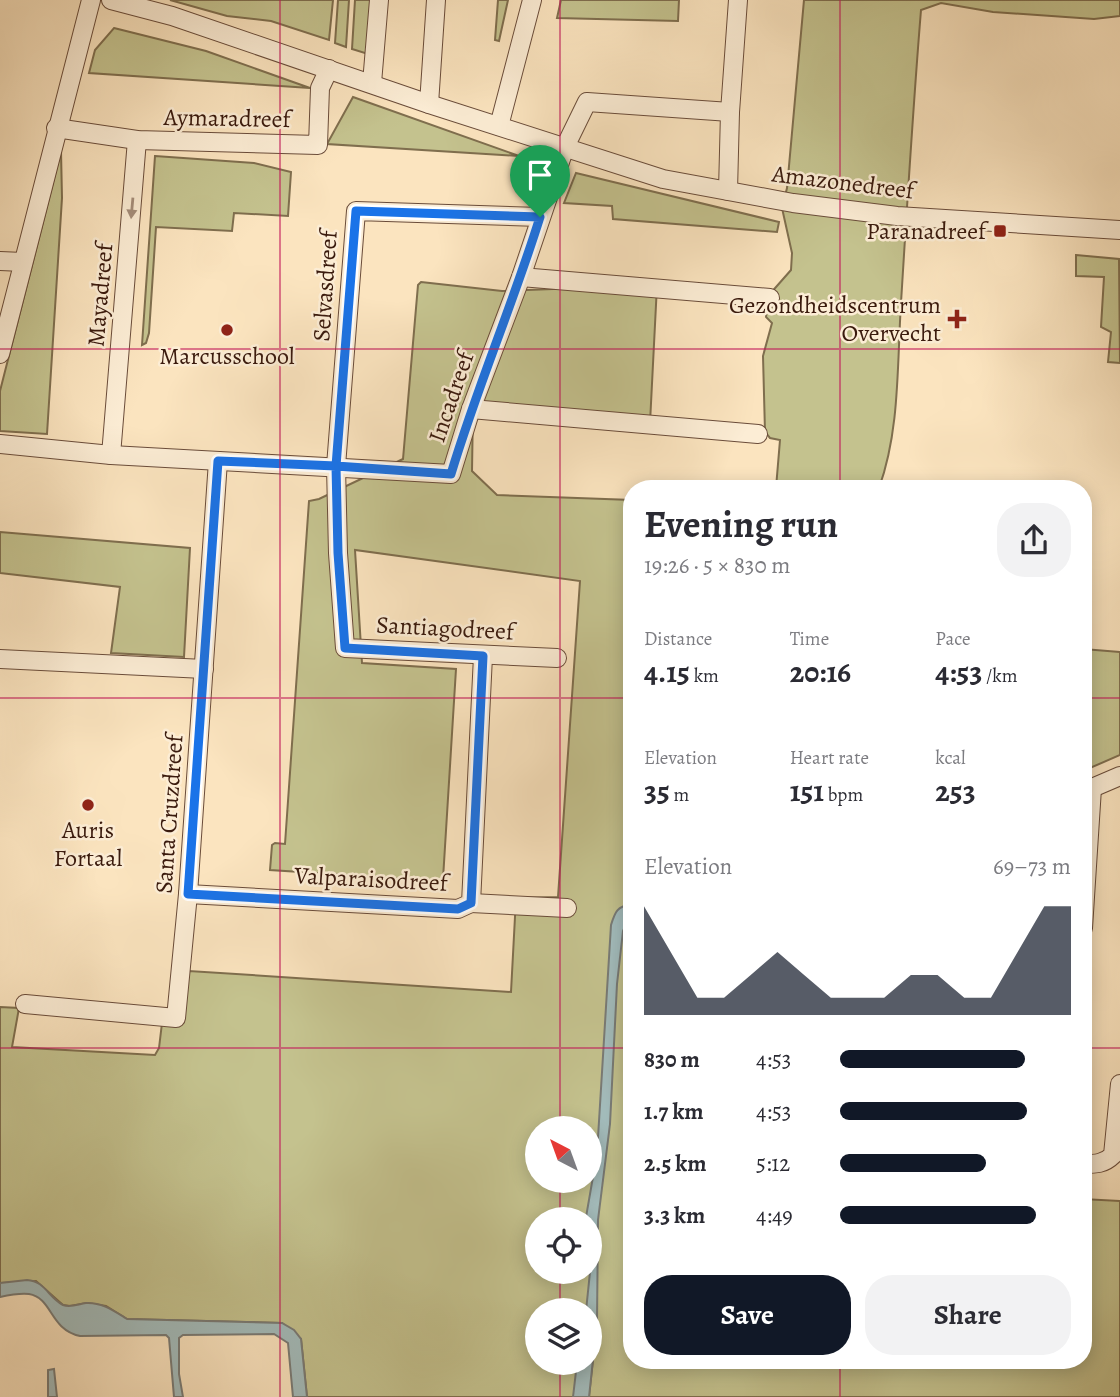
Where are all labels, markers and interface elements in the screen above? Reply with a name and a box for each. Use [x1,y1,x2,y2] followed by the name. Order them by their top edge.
[162,101,294,135] street label: Aymaradreef
[510,145,570,217] pin
[521,156,559,194] icon: arrive
[769,157,919,207] street label: Amazonedreef
[126,198,137,220] one-way arrow
[866,215,989,247] place label: Paranadreef
[992,223,1008,239] marker: Paranadreef
[305,226,345,343] street label: Selvasdreef
[80,239,121,348] street label: Mayadreef
[729,289,941,349] place label: Gezondheidscentrum Overvecht
[947,309,967,329] marker: Gezondheidscentrum Overvecht
[219,322,235,338] marker: Marcusschool
[159,340,295,372] place label: Marcusschool
[421,344,482,447] street label: Incadreef
[644,498,838,550] text: Evening run
[997,503,1071,577] button: share
[644,550,790,581] text: 19:26 · 5 × 830 m
[375,608,518,648] street label: Santiagodreef
[644,626,712,652] text: Distance
[790,626,829,652] text: Time
[935,626,971,652] text: Pace
[644,652,690,692] text: 4.15
[790,652,851,692] text: 20:16
[935,652,982,692] text: 4:53
[690,663,719,689] text: km
[982,663,1018,689] text: /km
[147,730,191,895] street label: Santa Cruzdreef
[644,745,717,771] text: Elevation
[790,745,869,771] text: Heart rate
[935,745,966,771] text: kcal
[644,771,670,811] text: 35
[790,771,824,811] text: 151
[935,771,976,811] text: 253
[670,782,689,808] text: m
[824,782,863,808] text: bpm
[80,797,96,813] marker: Auris Fortaal
[54,814,122,874] place label: Auris Fortaal
[644,851,732,882] text: Elevation
[993,851,1071,882] text: 69–73 m
[293,859,451,899] street label: Valparaisodreef
[644,1044,700,1075] text: 830 m
[756,1044,791,1075] text: 4:53
[644,1096,704,1127] text: 1.7 km
[756,1096,791,1127] text: 4:53
[525,1116,602,1194] north arrow
[525,1116,602,1375] map controls
[644,1148,706,1179] text: 2.5 km
[756,1148,790,1179] text: 5:12
[644,1200,705,1231] text: 3.3 km
[756,1200,793,1231] text: 4:49
[525,1207,602,1284] button: locate
[644,1275,851,1355] button: Save
[865,1275,1071,1355] button: Share
[525,1298,602,1375] button: layers

